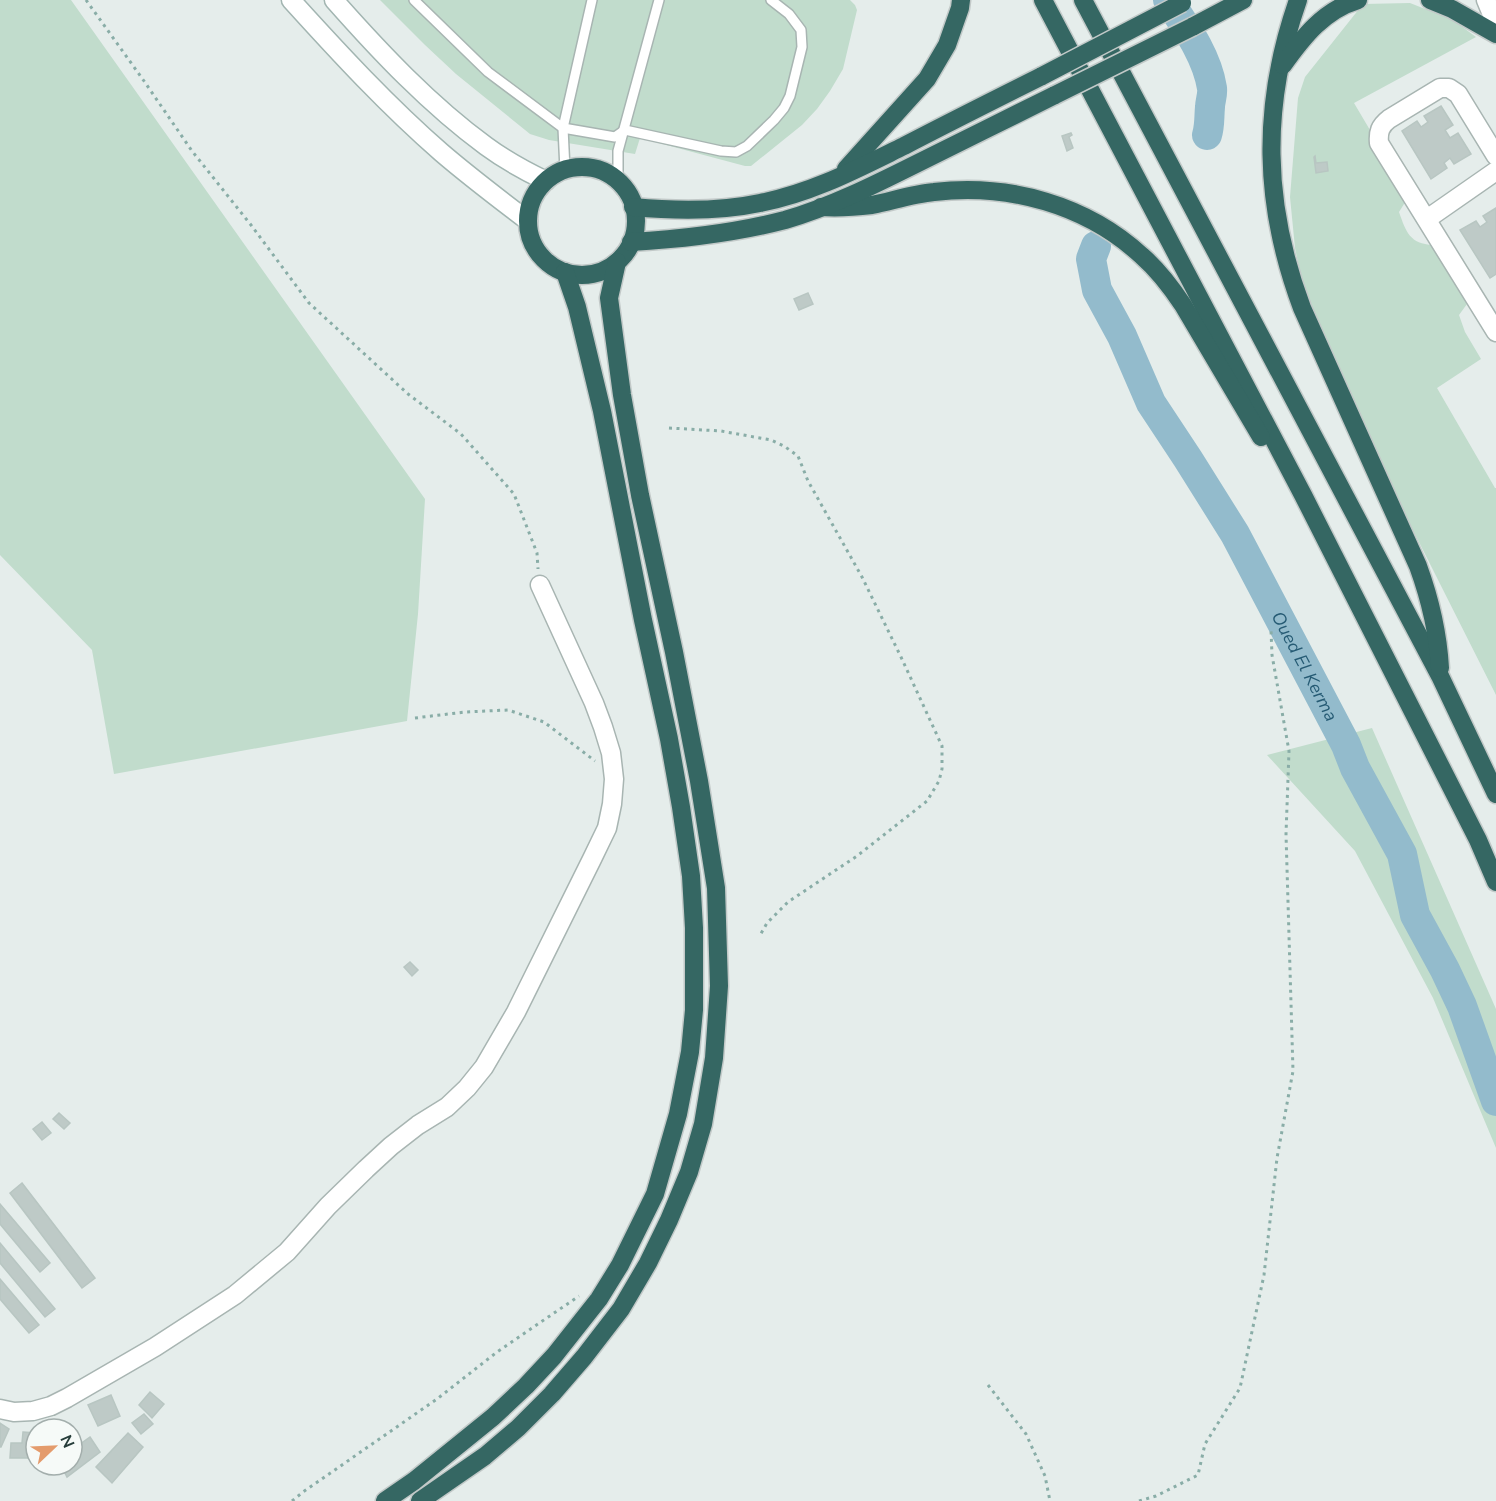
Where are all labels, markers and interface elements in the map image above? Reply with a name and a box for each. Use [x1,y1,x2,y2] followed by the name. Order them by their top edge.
[1266,607,1343,726] water label: Oued El Kerma
[24,1417,84,1477] north arrow
[54,1432,79,1451] text: N

